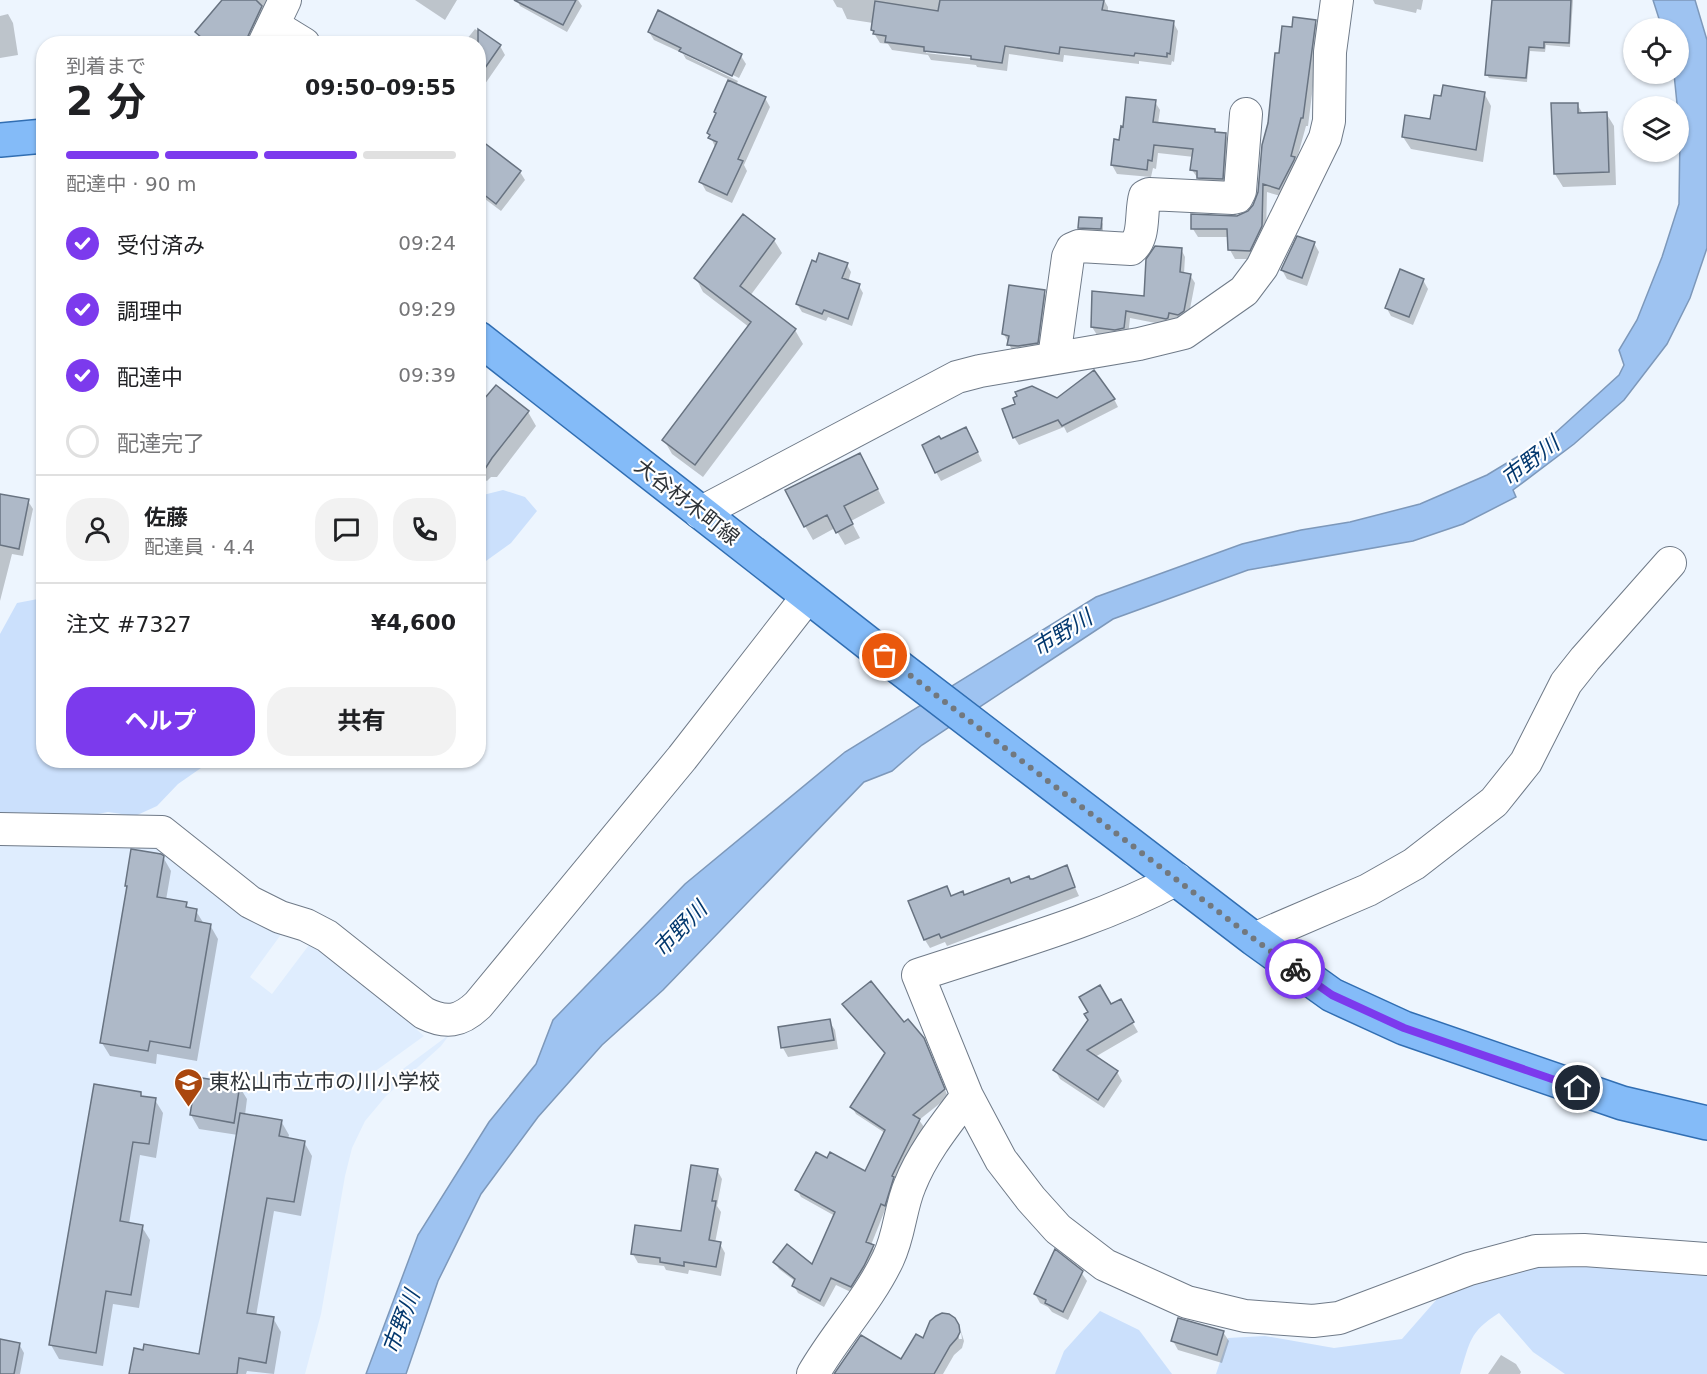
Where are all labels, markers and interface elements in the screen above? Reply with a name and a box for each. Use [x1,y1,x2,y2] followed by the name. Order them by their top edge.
[1623,18,1689,162] map controls
[1623,18,1689,84] button: locate
[66,54,146,78] text: 到着まで
[305,75,456,100] text: 09:50–09:55
[66,79,146,124] text: 2 分
[1623,96,1689,162] button: layers
[66,172,196,196] text: 配達中 · 90 m
[66,227,99,260] icon: check
[398,231,456,255] text: 09:24
[117,233,205,258] text: 受付済み
[66,293,99,326] icon: check
[398,297,456,321] text: 09:29
[117,299,183,324] text: 調理中
[66,359,99,392] icon: check
[398,363,456,387] text: 09:39
[117,365,183,390] text: 配達中
[1496,430,1565,491] water label: 市野川
[117,431,205,456] text: 配達完了
[630,454,744,550] street label: 大谷材木町線
[66,498,129,561] button: person
[315,498,378,561] button: chat
[393,498,456,561] button: phone
[144,505,188,530] text: 佐藤
[144,535,255,559] text: 配達員 · 4.4
[1027,604,1098,661] water label: 市野川
[371,610,456,635] text: ¥4,600
[66,612,191,637] text: 注文 #7327
[859,630,910,681] pin
[868,639,901,672] icon: bag
[66,687,255,756] button: ヘルプ
[267,687,456,756] button: 共有
[648,895,713,961] water label: 市野川
[1265,939,1325,999] courier
[1279,953,1312,986] icon: bike
[1552,1062,1603,1113] pin
[172,1066,204,1108] school or university icon: 東松山市立市の川小学校
[209,1070,440,1094] place label: 東松山市立市の川小学校
[1561,1071,1594,1104] icon: home
[378,1285,425,1357] water label: 市野川

